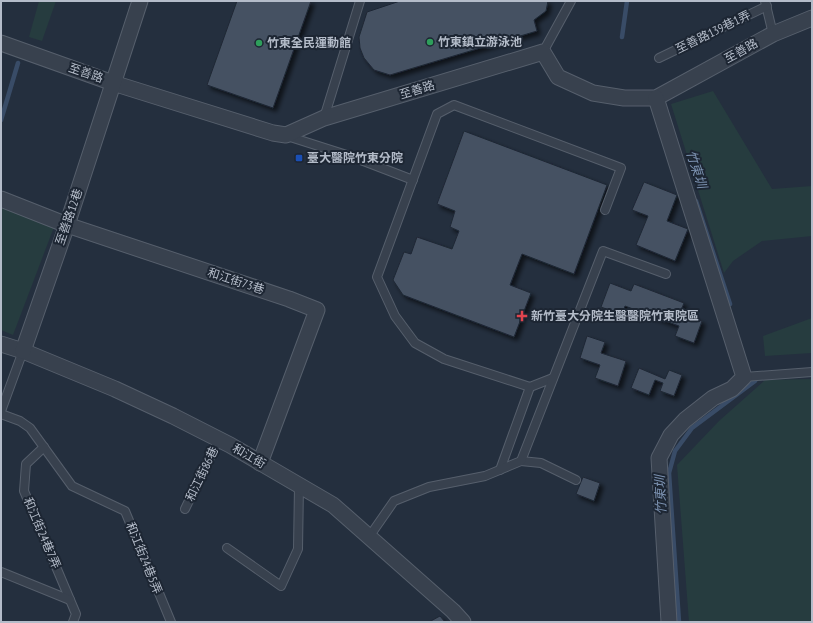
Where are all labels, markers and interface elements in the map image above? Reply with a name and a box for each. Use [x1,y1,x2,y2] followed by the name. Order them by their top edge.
[673,8,753,56] street label: 至善路139巷1弄
[438,34,522,49] place label: 竹東鎮立游泳池
[267,35,351,50] place label: 竹東全民運動館
[722,36,760,66] street label: 至善路
[425,37,435,47] marker: 竹東鎮立游泳池
[254,38,264,48] marker: 竹東全民運動館
[67,60,106,85] street label: 至善路
[397,77,436,102] street label: 至善路
[682,148,711,192] water label: 竹東圳
[307,150,403,165] place label: 臺大醫院竹東分院
[294,153,304,163] marker: 臺大醫院竹東分院
[52,187,85,247] street label: 至善路12巷
[206,264,266,297] street label: 和江街73巷
[531,308,699,323] place label: 新竹臺大分院生醫醫院竹東院區
[516,310,528,322] marker: 新竹臺大分院生醫醫院竹東院區
[230,440,269,471] street label: 和江街
[182,444,221,503] street label: 和江街86巷
[651,473,670,515] water label: 竹東圳
[21,495,64,571] street label: 和江街24巷7弄
[123,520,166,596] street label: 和江街24巷5弄

